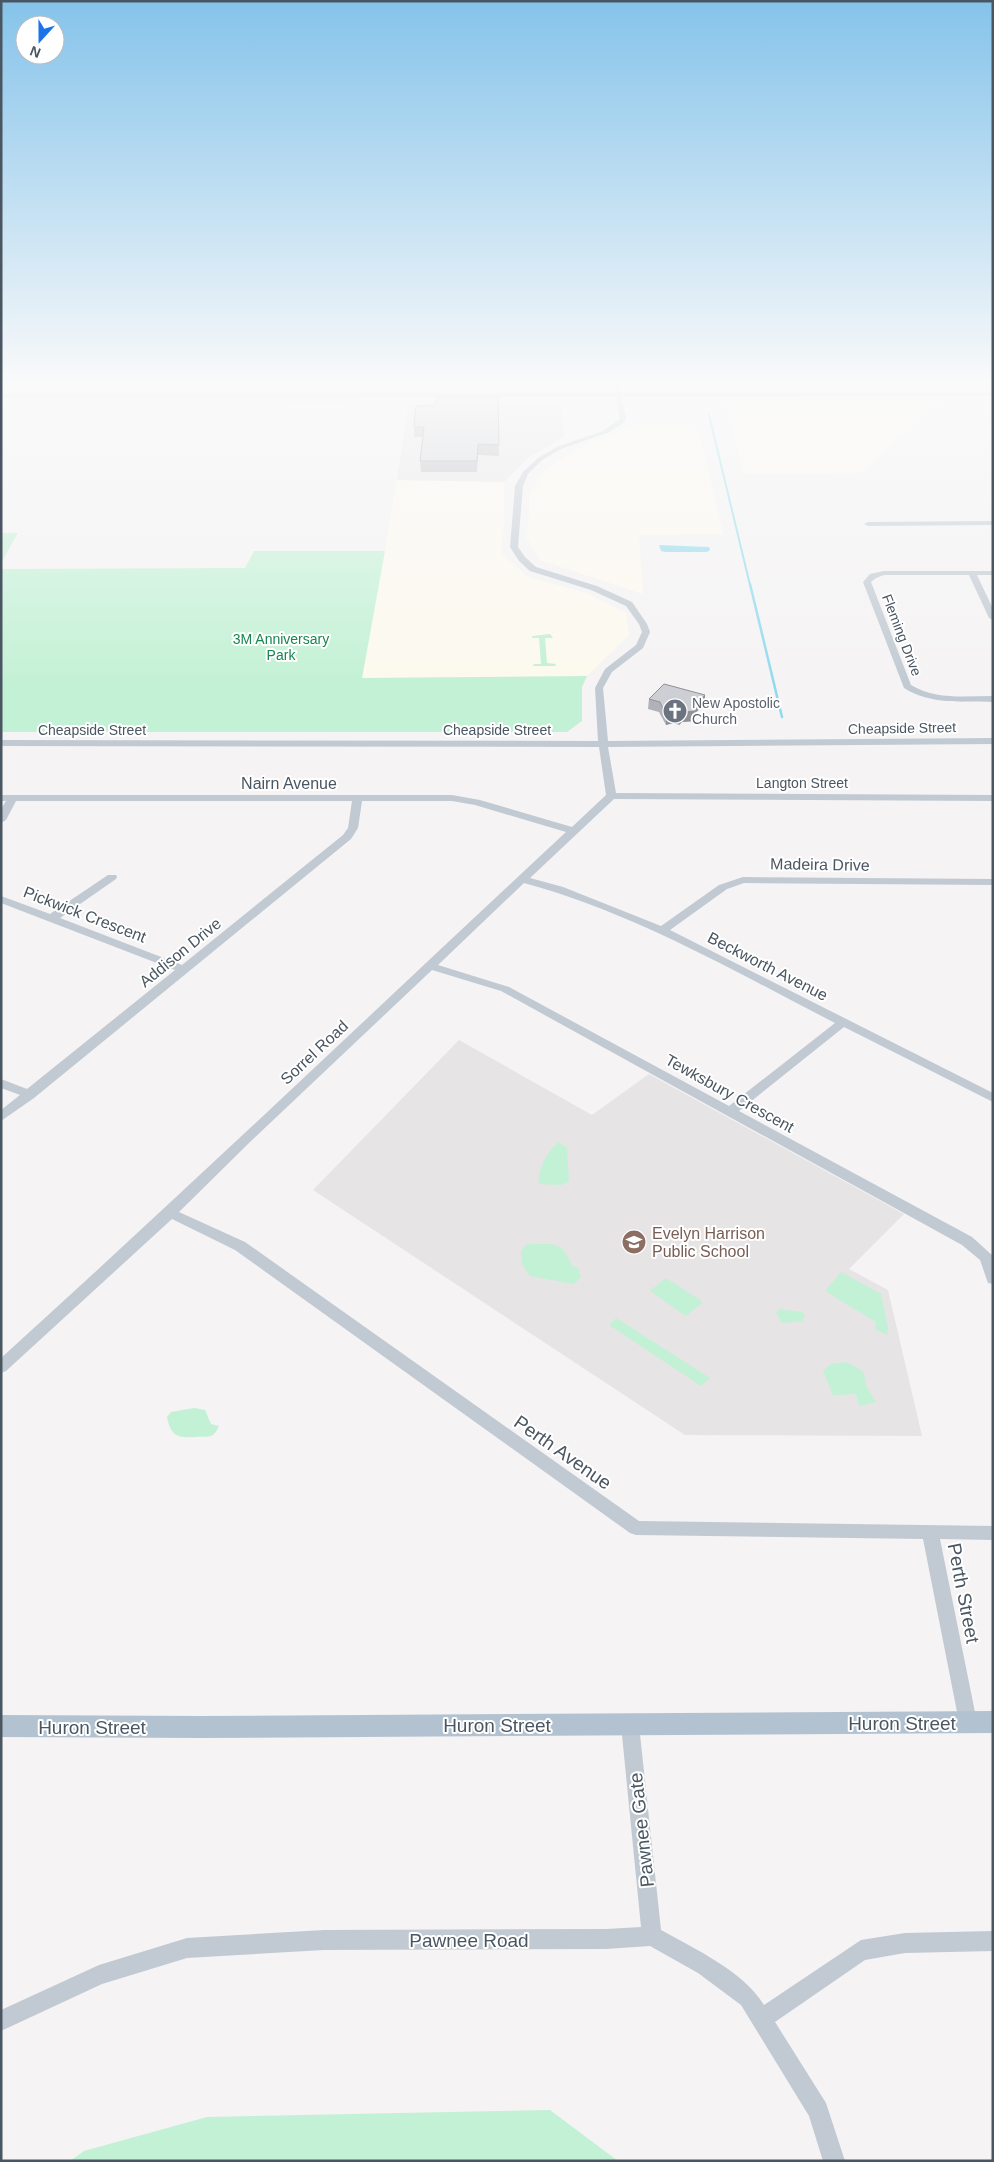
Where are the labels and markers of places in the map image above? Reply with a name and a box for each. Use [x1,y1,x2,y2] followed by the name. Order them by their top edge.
[692,695,780,727] place label: New Apostolic Church
[662,698,688,724] church icon: New Apostolic Church
[652,1225,765,1260] place label: Evelyn Harrison Public School
[621,1229,647,1255] school or university icon: Evelyn Harrison Public School

